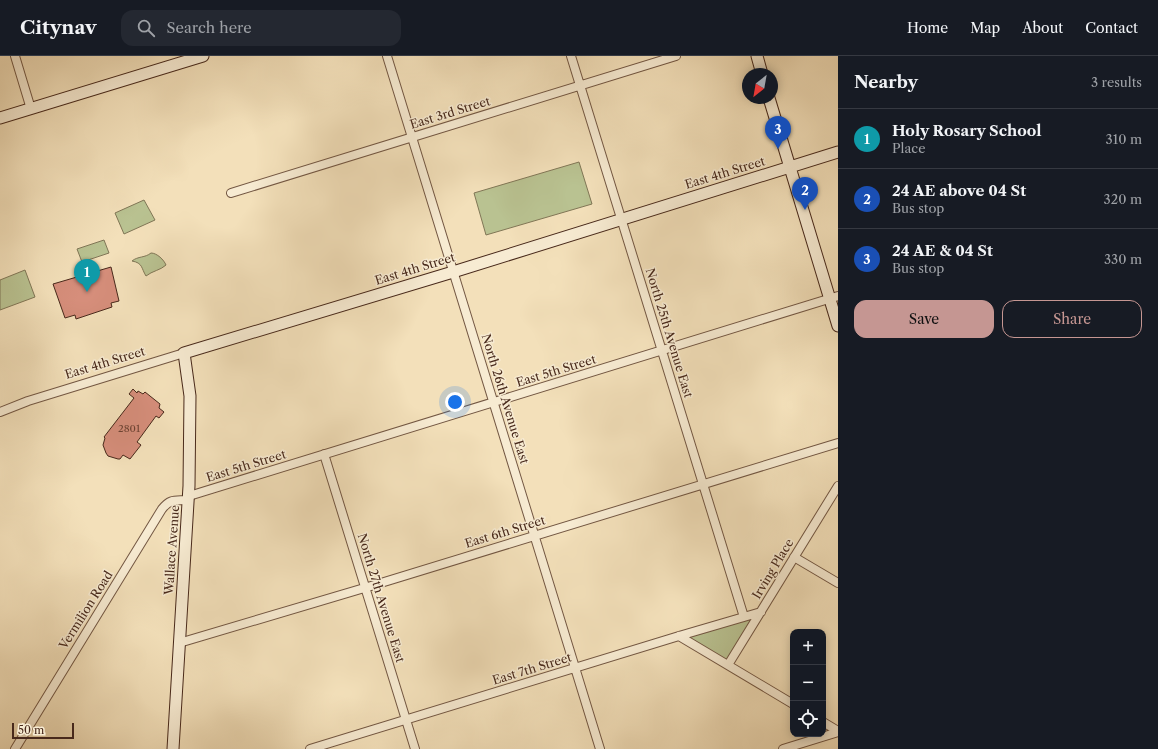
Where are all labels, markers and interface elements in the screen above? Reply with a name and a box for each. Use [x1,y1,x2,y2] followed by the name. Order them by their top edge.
[121,10,401,46] search box
[20,16,97,39] text: Citynav
[135,17,157,39] icon: search
[167,18,252,37] text: Search here
[907,19,948,37] text: Home
[970,19,1000,37] text: Map
[1022,19,1063,37] text: About
[1085,19,1138,37] text: Contact
[742,68,778,104] north arrow
[854,72,918,92] text: Nearby
[1091,74,1142,90] text: 3 results
[408,93,493,132] street label: East 3rd Street
[765,116,791,149] pin: 3
[892,121,1042,140] text: Holy Rosary School
[864,131,870,147] text: 1
[1106,131,1142,147] text: 310 m
[892,140,925,156] text: Place
[683,153,767,192] street label: East 4th Street
[792,177,818,210] pin: 2
[892,181,1026,200] text: 24 AE above 04 St
[863,191,871,207] text: 2
[1104,191,1142,207] text: 320 m
[892,200,944,216] text: Bus stop
[892,241,993,260] text: 24 AE & 04 St
[373,249,457,288] street label: East 4th Street
[863,251,871,267] text: 3
[1104,251,1142,267] text: 330 m
[74,259,100,292] pin: 1
[892,260,944,276] text: Bus stop
[643,266,697,400] street label: North 25th Avenue East
[854,300,994,338] button: Save
[1002,300,1142,338] button: Share
[479,332,533,466] street label: North 26th Avenue East
[63,343,147,382] street label: East 4th Street
[514,351,598,390] street label: East 5th Street
[445,392,465,412] your location
[118,422,141,435] house number: 2801
[204,446,288,485] street label: East 5th Street
[161,504,182,597] street label: Wallace Avenue
[463,512,548,551] street label: East 6th Street
[355,532,408,665] street label: North 27th Avenue East
[749,536,797,602] street label: Irving Place
[55,567,116,652] street label: Vermilion Road
[790,629,826,737] map controls
[790,629,826,665] button: +
[490,649,574,688] street label: East 7th Street
[790,665,826,701] button: −
[790,701,826,737] button: locate
[12,721,74,740] scale bar
[18,723,44,737] text: 50 m

